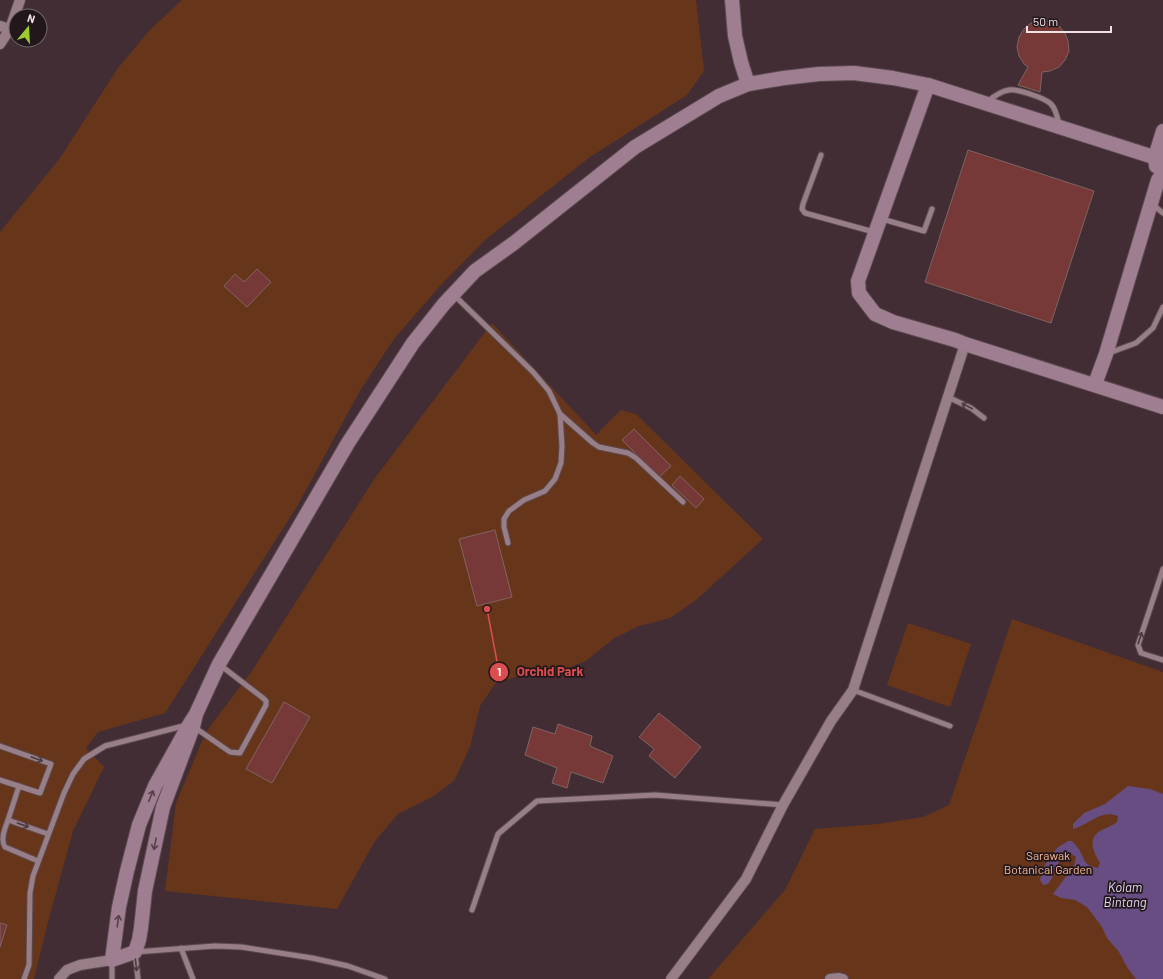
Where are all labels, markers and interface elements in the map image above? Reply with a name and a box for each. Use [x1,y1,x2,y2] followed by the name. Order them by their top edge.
[8,8,48,48] north arrow
[1027,8,1111,34] scale bar
[26,11,37,25] text: N
[1033,14,1058,28] text: 50 m
[961,402,973,409] one-way arrow
[1137,632,1144,645] one-way arrow
[489,659,591,684] callout: Orchid Park
[517,663,583,679] text: Orchid Park
[497,664,501,678] text: 1
[30,756,43,763] one-way arrow
[148,790,155,802] one-way arrow
[17,822,29,830] one-way arrow
[151,837,159,850] one-way arrow
[1004,848,1092,876] park label: Sarawak Botanical Garden
[1104,879,1147,910] water label: Kolam Bintang
[114,915,122,928] one-way arrow
[133,958,140,971] one-way arrow

